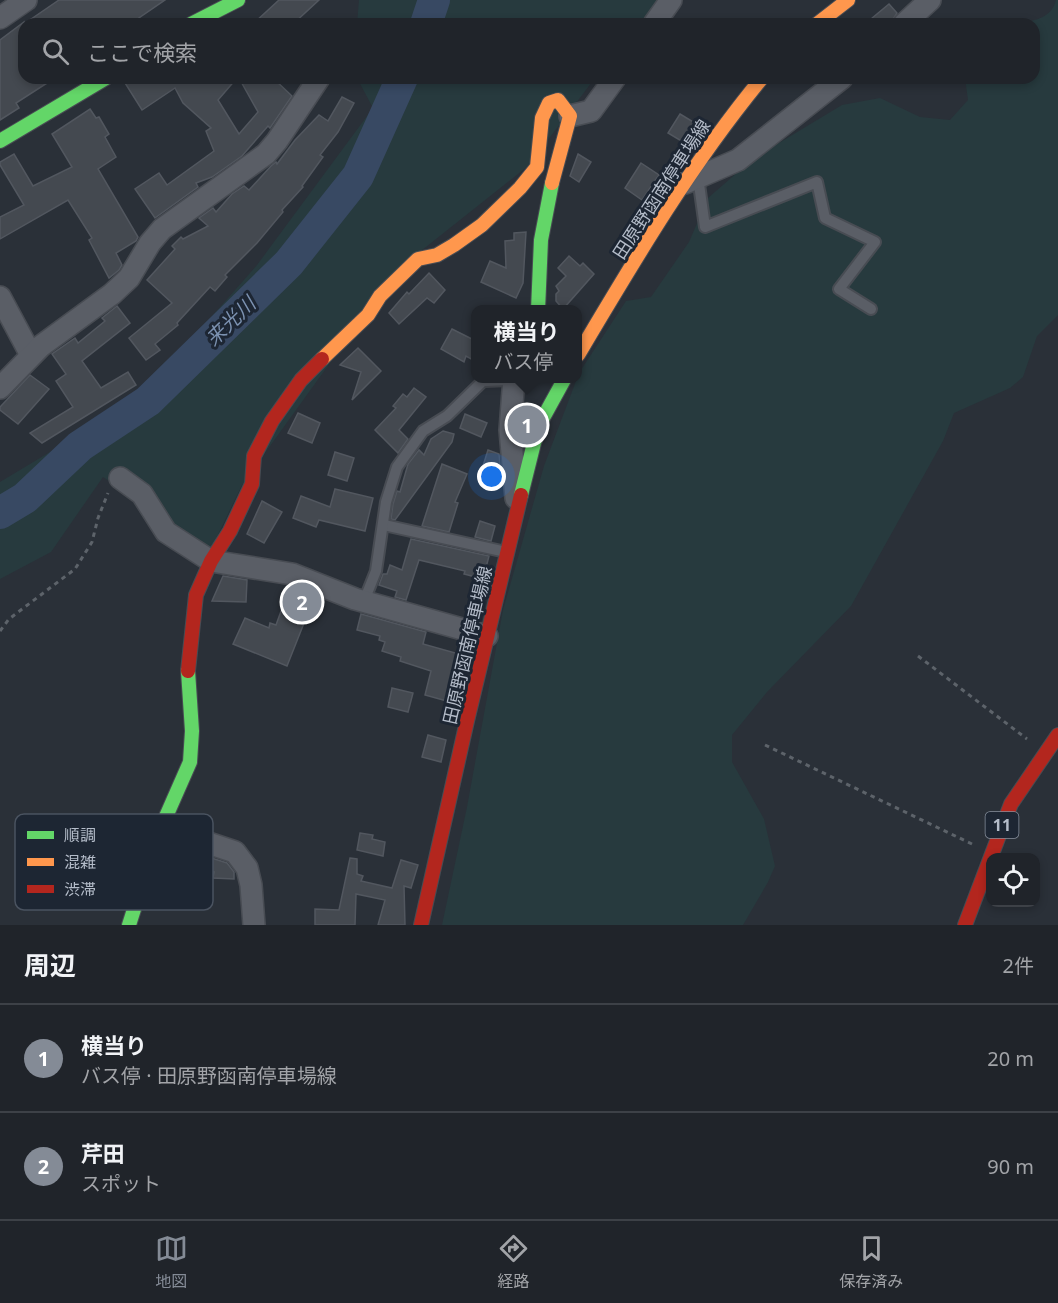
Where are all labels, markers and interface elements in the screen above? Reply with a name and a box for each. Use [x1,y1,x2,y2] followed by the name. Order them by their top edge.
[18,18,1040,84] search box
[39,35,72,68] icon: search
[87,37,197,67] text: ここで検索
[607,115,715,263] street label: 田原野函南停車場線
[199,289,262,352] water label: 来光川
[471,305,582,383] popup
[493,316,560,346] text: 横当り
[493,348,553,375] text: バス停
[508,402,546,448] pin: 1
[477,462,506,491] your location
[437,563,497,727] street label: 田原野函南停車場線
[282,580,322,624] pin: 2
[986,812,1018,838] road number: 11
[15,814,213,910] legend
[64,824,96,846] text: 順調
[64,851,96,873] text: 混雑
[986,853,1040,907] map controls
[986,853,1040,907] button: locate
[64,878,96,900] text: 渋滞
[24,947,76,983] text: 周辺
[1003,952,1034,979] text: 2件
[81,1030,147,1060] text: 横当り
[38,1045,49,1072] text: 1
[987,1045,1034,1072] text: 20 m
[81,1062,337,1089] text: バス停 · 田原野函南停車場線
[81,1138,125,1168] text: 芹田
[38,1153,49,1180] text: 2
[987,1153,1034,1180] text: 90 m
[81,1170,161,1197] text: スポット
[155,1232,188,1292] tab: 地図
[497,1232,530,1292] tab: 経路
[839,1232,903,1292] tab: 保存済み

